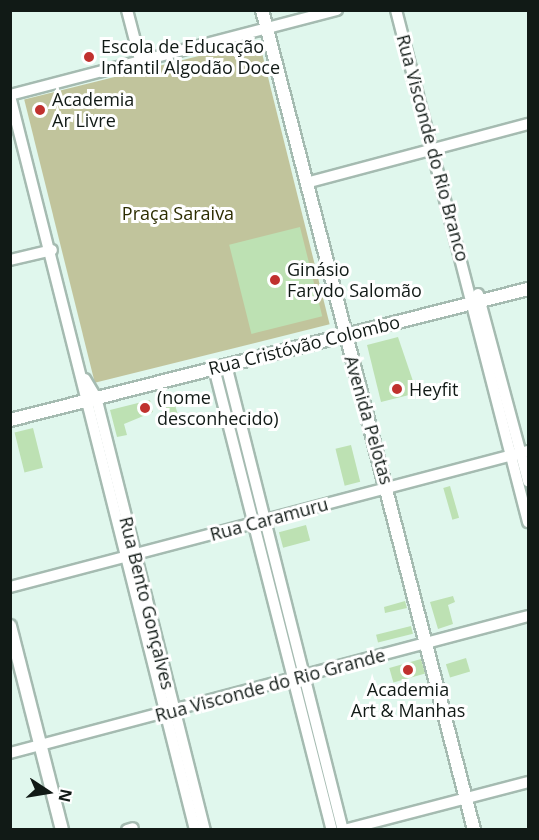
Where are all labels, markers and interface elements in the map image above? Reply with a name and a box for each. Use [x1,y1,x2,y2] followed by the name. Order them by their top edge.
[392,32,474,264] street label: Rua Visconde do Rio Branco
[101,36,280,78] place label: Escola de Educação Infantil Algodão Doce
[82,50,96,64] marker: Escola de Educação Infantil Algodão Doce
[52,89,134,132] place label: Academia Ar Livre
[33,103,47,117] marker: Academia Ar Livre
[122,202,234,224] park label: Praça Saraiva
[287,259,422,302] place label: Ginásio Farydo Salomão
[268,273,282,287] marker: Ginásio Farydo Salomão
[206,311,402,379] street label: Rua Cristóvão Colombo
[340,353,398,487] street label: Avenida Pelotas
[409,378,458,400] place label: Heyfit
[390,382,404,396] marker: Heyfit
[157,387,279,430] place label: (nome desconhecido)
[138,401,152,415] marker: (nome desconhecido)
[207,493,331,545] street label: Rua Caramuru
[115,514,179,692] street label: Rua Bento Gonçalves
[153,644,387,726] street label: Rua Visconde do Rio Grande
[401,663,415,677] marker: Academia Art & Manhas
[351,679,465,722] place label: Academia Art & Manhas
[18,762,78,822] north arrow
[53,787,78,804] text: N

